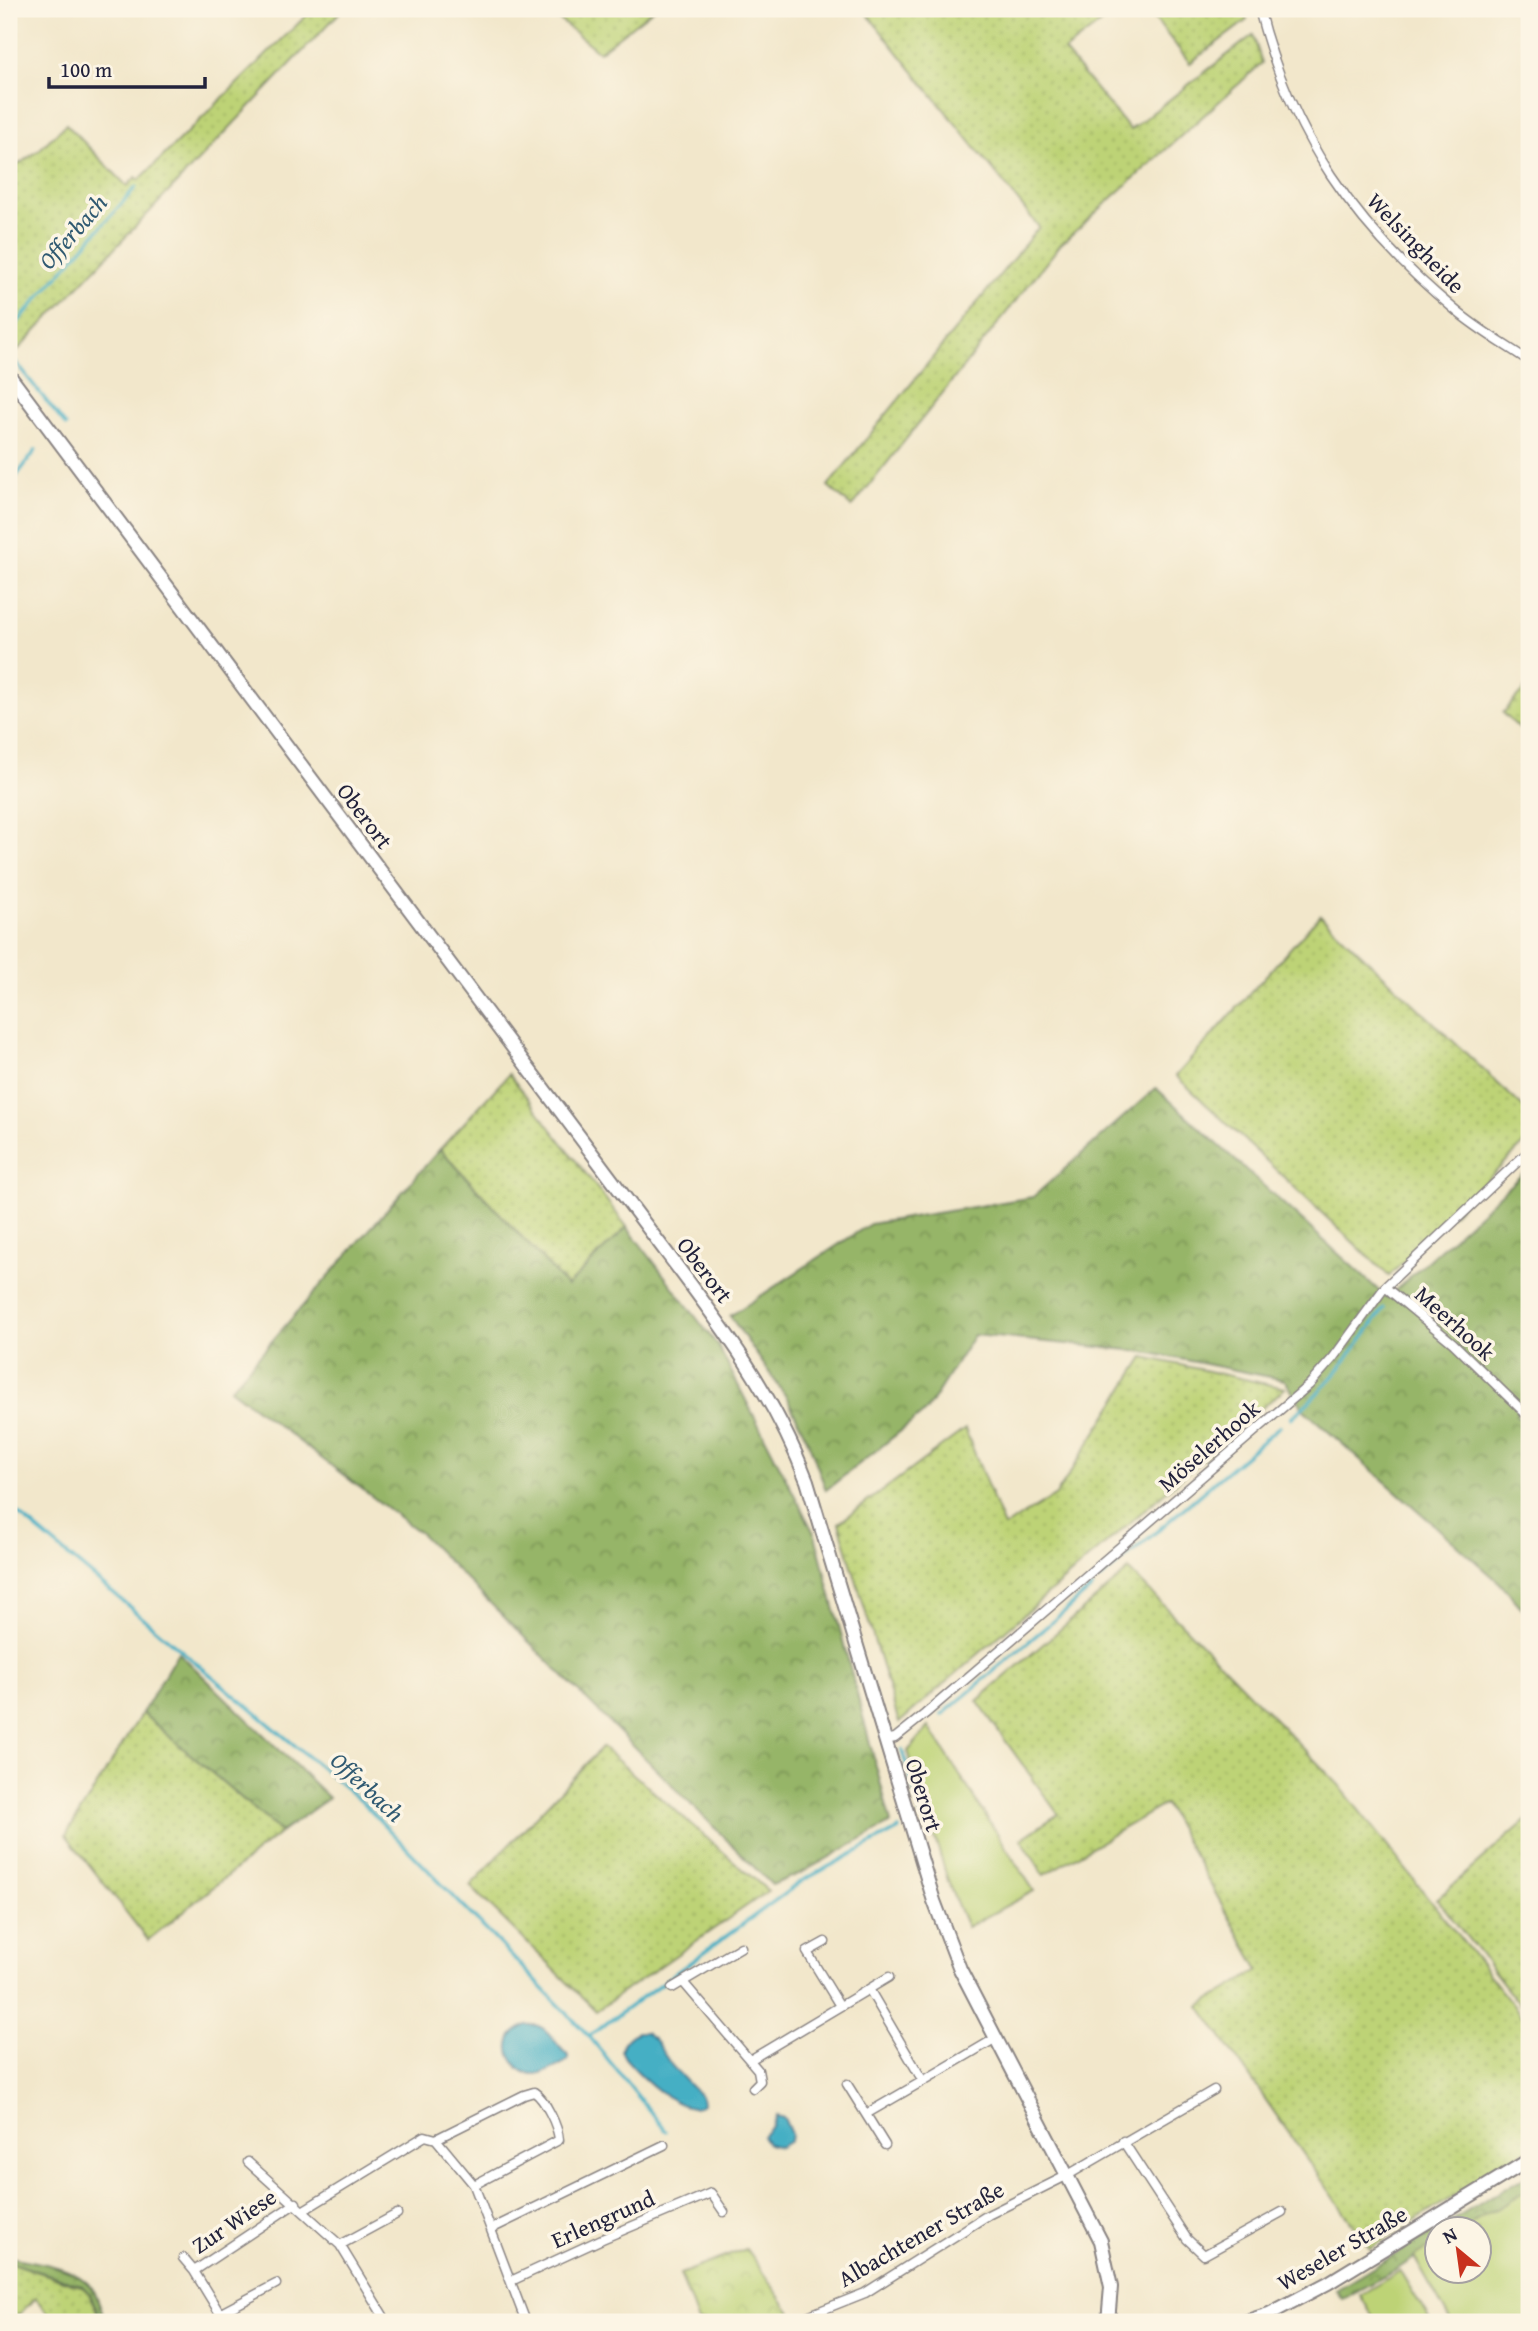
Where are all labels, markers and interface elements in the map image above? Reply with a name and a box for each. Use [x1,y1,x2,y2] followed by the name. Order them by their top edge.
[49,46,205,90] scale bar
[60,54,112,85] text: 100 m
[1360,185,1473,301] street label: Welsingheide
[30,186,115,277] water label: Offerbach
[330,776,401,856] street label: Oberort
[670,1230,741,1310] street label: Oberort
[1408,1278,1503,1368] street label: Meerhook
[1151,1392,1267,1499] street label: Möselerhook
[323,1743,412,1830] water label: Offerbach
[898,1754,951,1836] street label: Oberort
[832,2173,1010,2295] street label: Albachtener Straße
[185,2180,283,2261] street label: Zur Wiese
[546,2181,660,2256] street label: Erlengrund
[1271,2197,1413,2298] street label: Weseler Straße
[1422,2216,1492,2286] north arrow
[1437,2220,1462,2250] text: N

